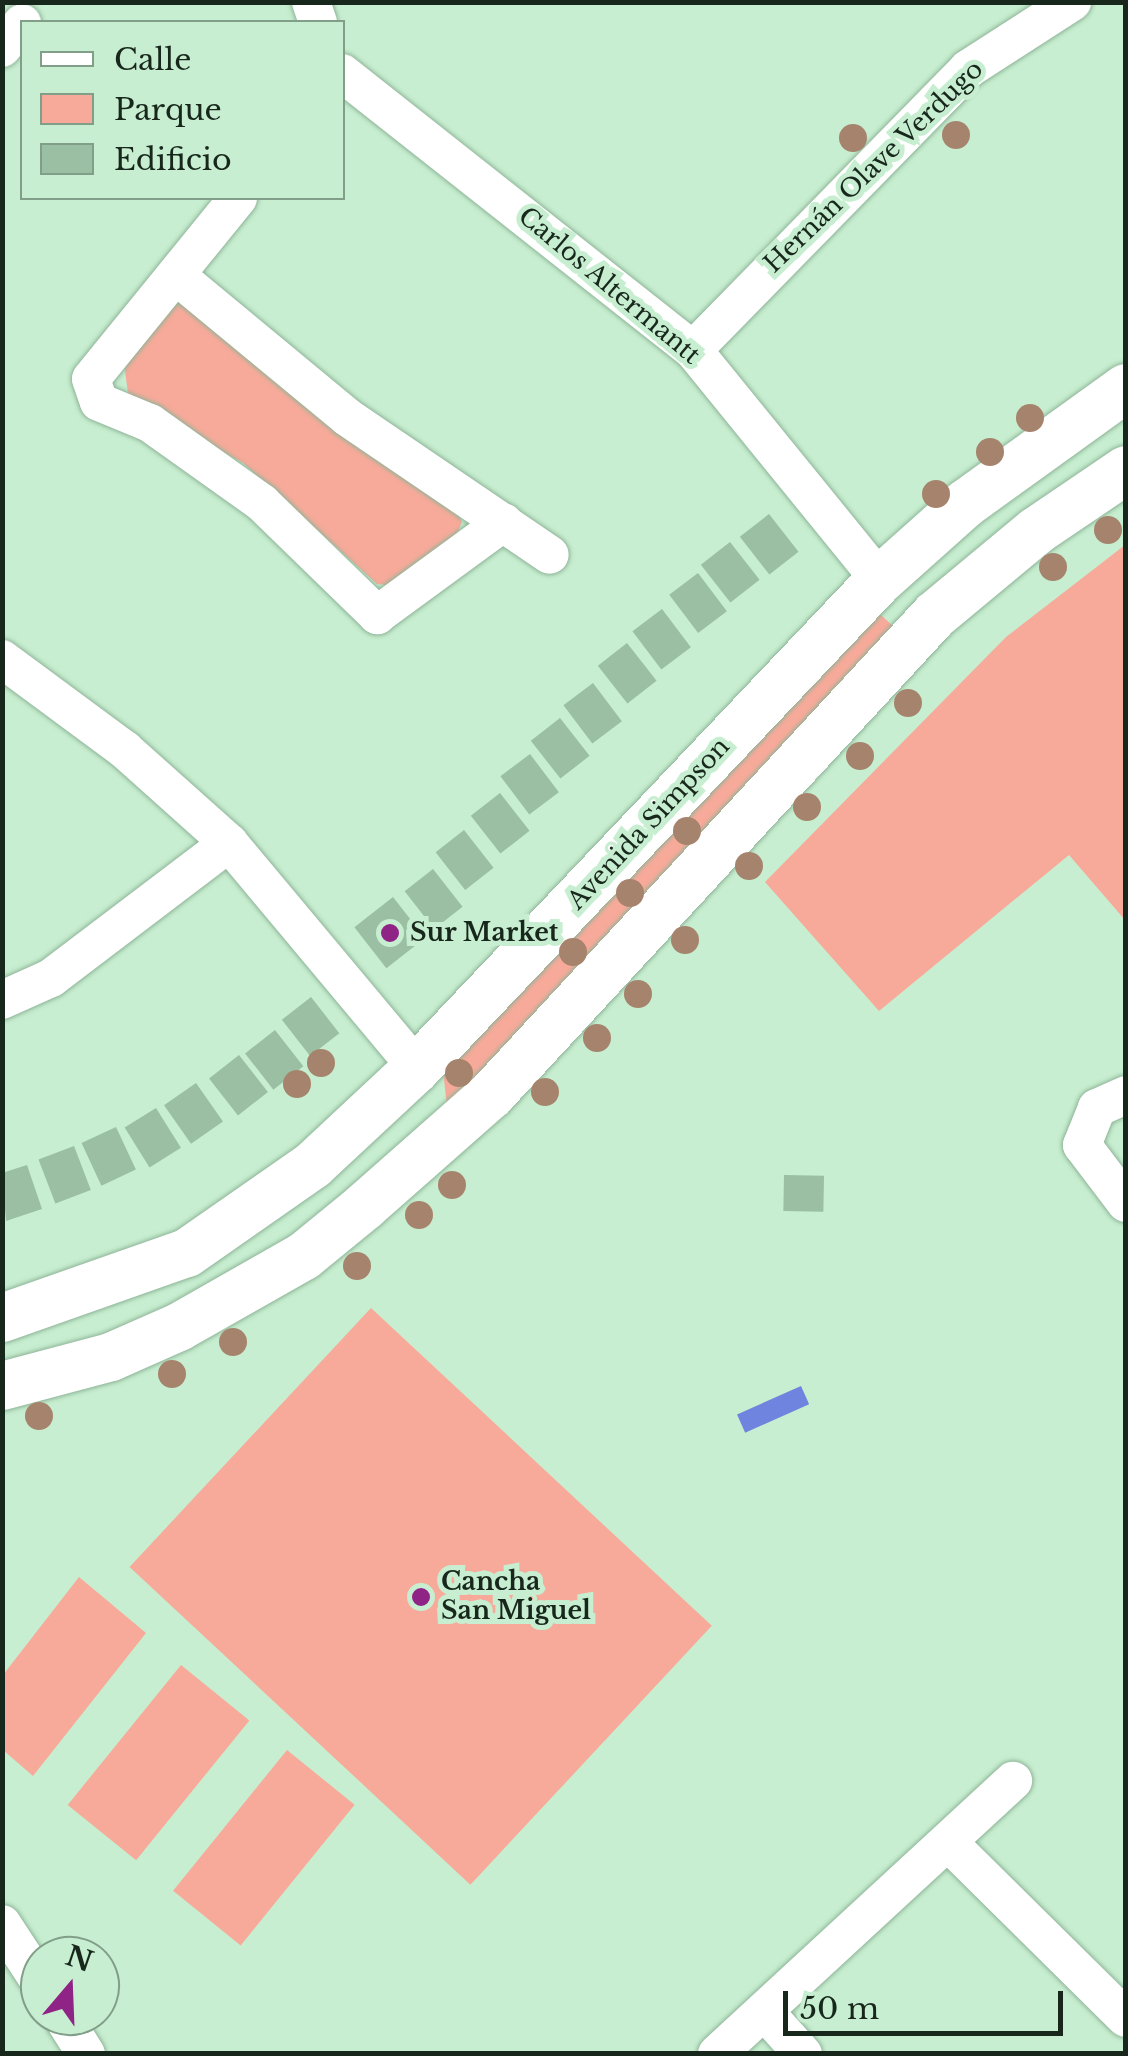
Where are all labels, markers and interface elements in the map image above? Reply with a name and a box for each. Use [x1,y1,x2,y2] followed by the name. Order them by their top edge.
[20,20,345,200] legend
[114,41,191,78] text: Calle
[758,54,990,280] street label: Hernán Olave Verdugo
[114,91,222,128] text: Parque
[114,141,232,178] text: Edificio
[512,201,706,371] street label: Carlos Altermantt
[562,732,736,916] street label: Avenida Simpson
[410,918,559,948] place label: Sur Market
[379,922,401,944] marker: Sur Market
[441,1568,591,1627] place label: Cancha San Miguel
[410,1586,432,1608] marker: Cancha San Miguel
[20,1936,120,2036] north arrow
[61,1938,97,1980] text: N
[788,1971,1068,2033] scale bar
[800,1990,879,2027] text: 50 m

